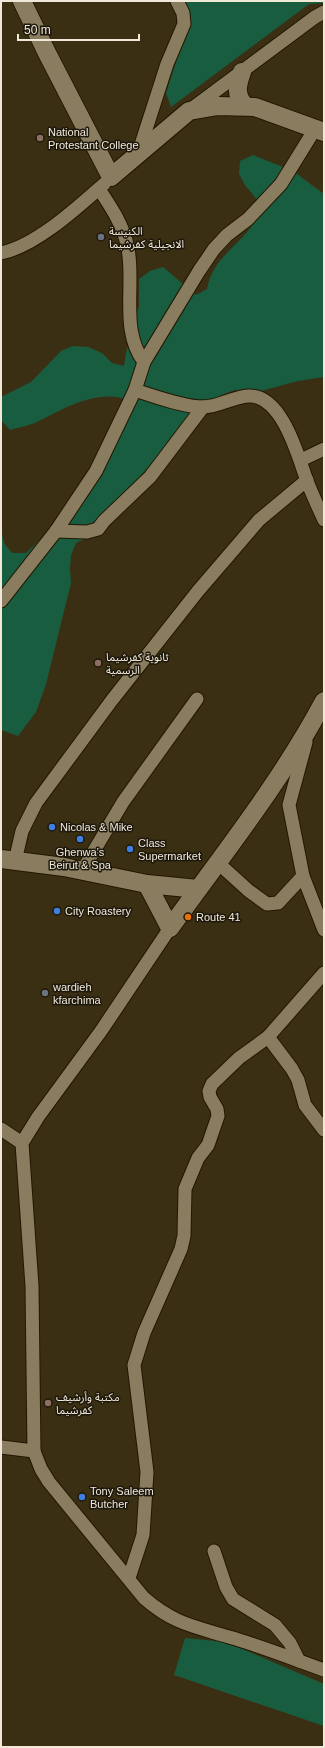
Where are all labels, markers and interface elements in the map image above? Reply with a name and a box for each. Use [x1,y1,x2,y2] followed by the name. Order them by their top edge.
[18,16,139,42] scale bar
[24,23,51,37] text: 50 m
[48,126,139,151] place label: National Protestant College
[35,133,45,143] marker: National Protestant College
[109,225,184,251] place label: الكنيسة الانجيلية كفرشيما
[96,232,106,242] marker: الكنيسة الانجيلية كفرشيما
[106,651,169,677] place label: ثانوية كفرشيما الرسمية
[93,658,103,668] marker: ثانوية كفرشيما الرسمية
[60,821,133,833] place label: Nicolas & Mike
[47,822,57,832] marker: Nicolas & Mike
[75,834,85,844] marker: Ghenwa’s Beirut & Spa
[138,837,201,862] place label: Class Supermarket
[125,844,135,854] marker: Class Supermarket
[49,846,112,871] place label: Ghenwa’s Beirut & Spa
[65,905,132,917] place label: City Roastery
[52,906,62,916] marker: City Roastery
[196,911,241,923] place label: Route 41
[183,912,193,922] marker: Route 41
[52,981,102,1006] place label: wardieh kfarchima
[40,988,50,998] marker: wardieh kfarchima
[56,1391,120,1417] place label: مكتبة وأرشيف كفرشيما
[43,1398,53,1408] marker: مكتبة وأرشيف كفرشيما
[90,1485,154,1510] place label: Tony Saleem Butcher
[77,1492,87,1502] marker: Tony Saleem Butcher

